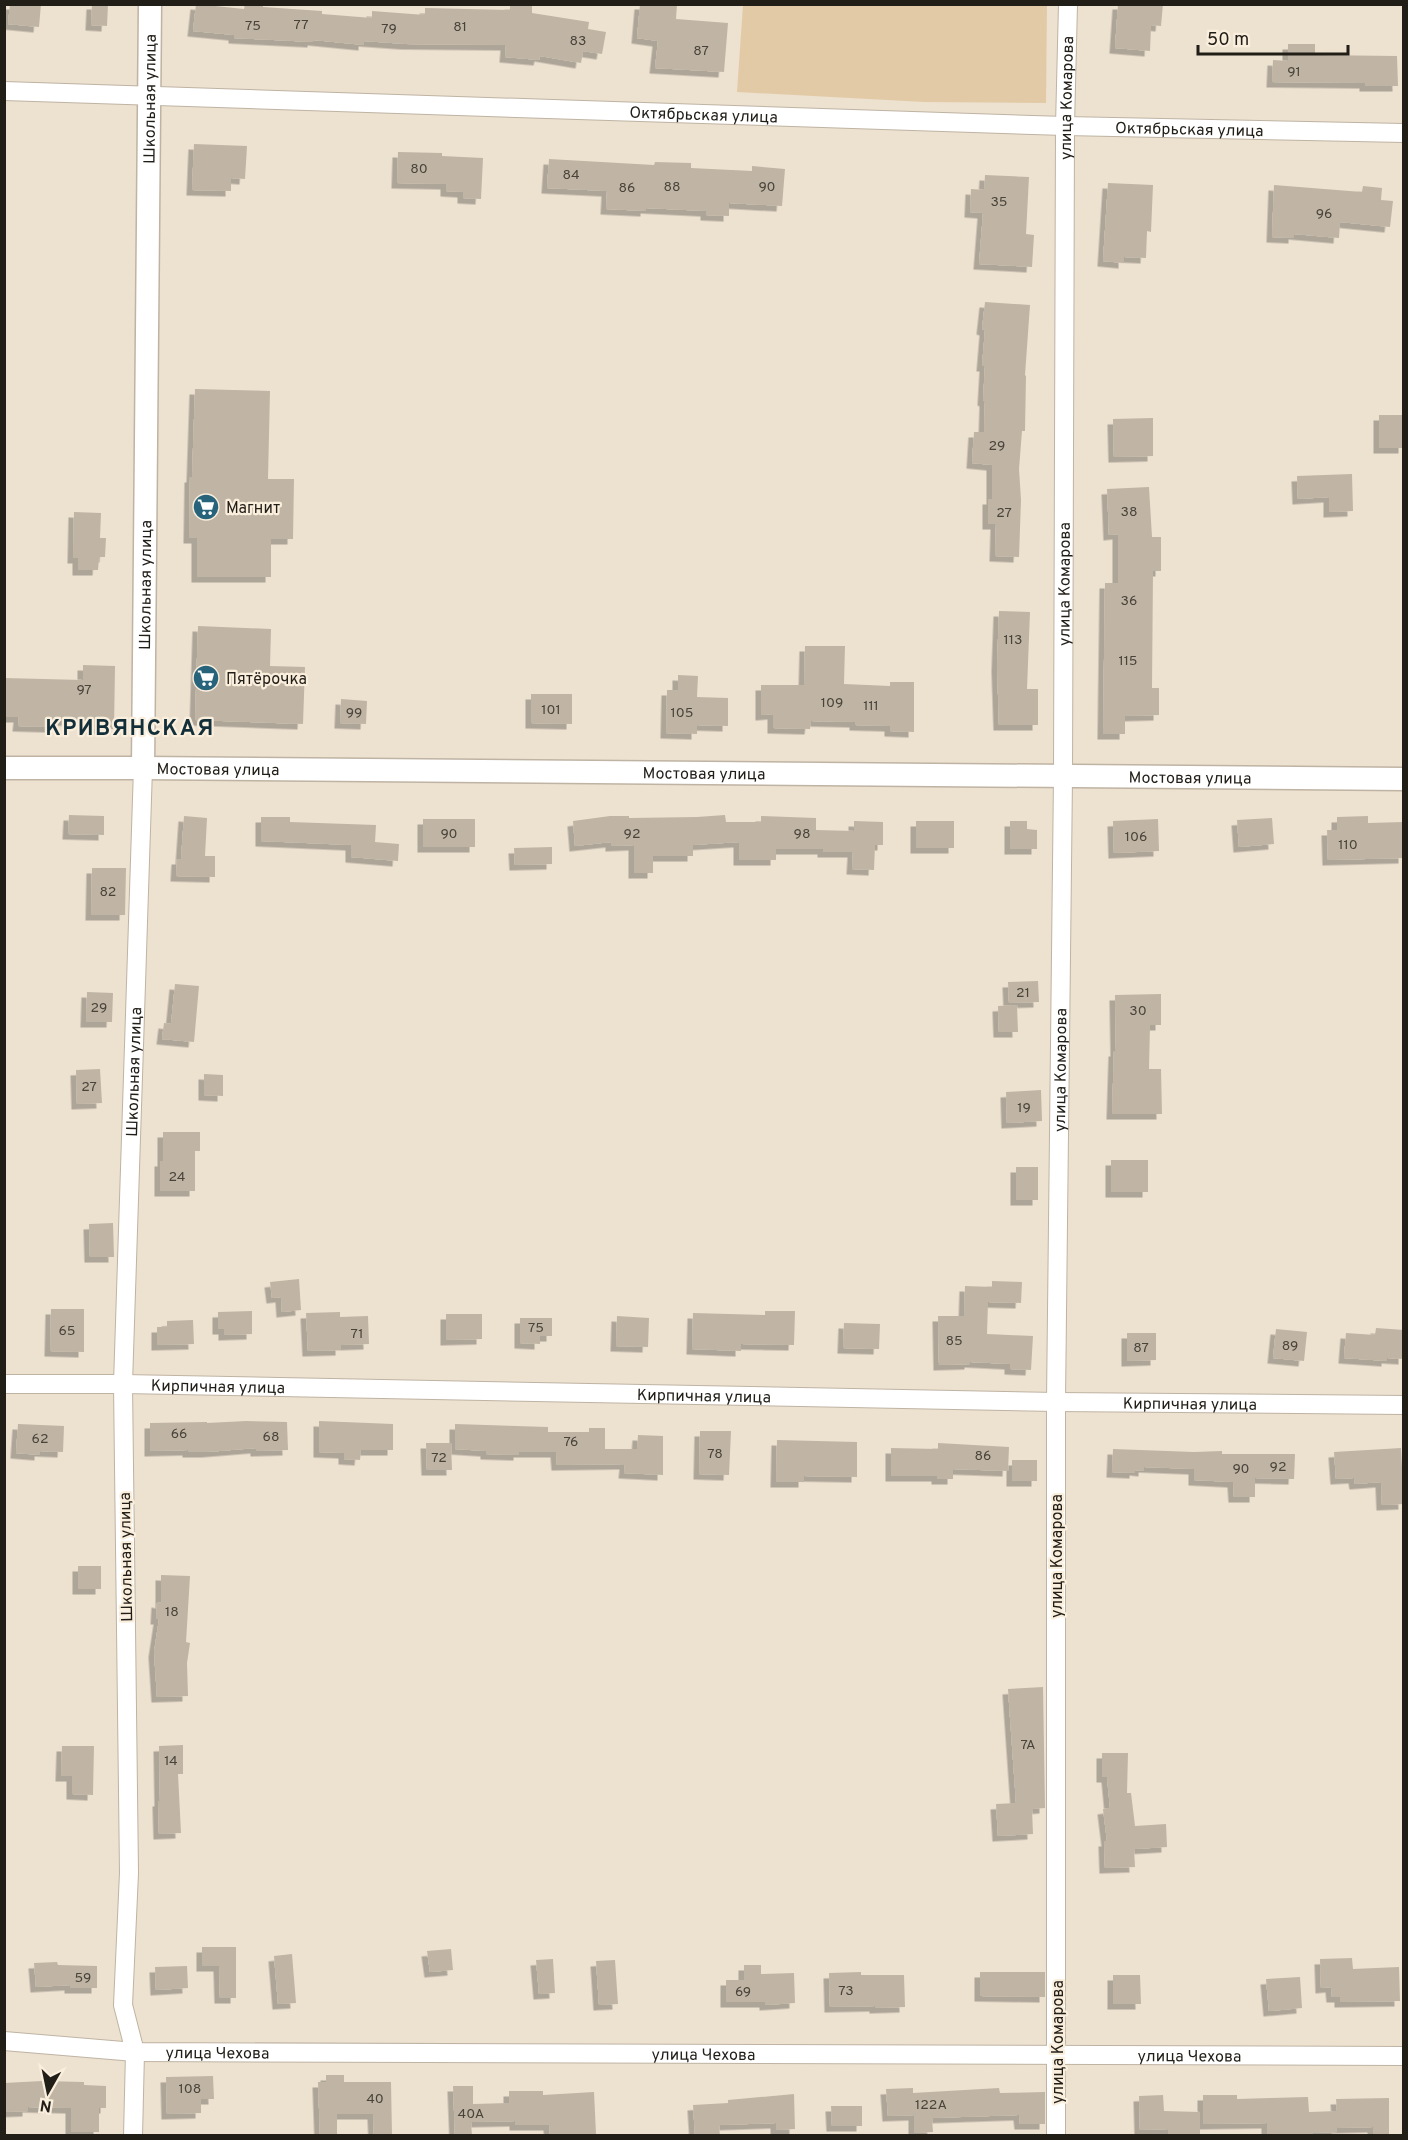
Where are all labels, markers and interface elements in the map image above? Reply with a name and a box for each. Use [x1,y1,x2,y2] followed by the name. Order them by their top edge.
[293,17,309,34] house number: 77
[245,18,261,35] house number: 75
[1198,18,1348,56] scale bar
[453,19,467,36] house number: 81
[381,21,397,38] house number: 79
[1207,29,1249,52] text: 50 m
[570,33,586,50] house number: 83
[141,34,162,164] street label: Школьная улица
[1057,36,1079,160] street label: улица Комарова
[693,43,709,60] house number: 87
[1287,64,1301,81] house number: 91
[629,104,778,129] street label: Октябрьская улица
[1115,119,1264,142] street label: Октябрьская улица
[410,161,428,178] house number: 80
[562,167,580,184] house number: 84
[663,179,681,196] house number: 88
[758,179,776,196] house number: 90
[619,180,635,197] house number: 86
[990,194,1008,211] house number: 35
[1316,206,1332,223] house number: 96
[989,438,1005,455] house number: 29
[191,492,221,522] supermarket icon: Магнит
[226,499,280,519] place label: Магнит
[1121,504,1137,521] house number: 38
[996,505,1012,522] house number: 27
[136,520,157,650] street label: Школьная улица
[1055,522,1076,646] street label: улица Комарова
[1121,593,1137,610] house number: 36
[1004,632,1022,649] house number: 113
[1118,653,1138,670] house number: 115
[191,663,221,693] supermarket icon: Пятёрочка
[226,670,307,690] place label: Пятёрочка
[76,682,92,699] house number: 97
[821,695,843,712] house number: 109
[863,698,879,715] house number: 111
[541,702,561,719] house number: 101
[346,705,362,722] house number: 99
[671,705,693,722] house number: 105
[45,716,215,743] district label: КРИВЯНСКАЯ
[156,760,279,781] street label: Мостовая улица
[642,764,765,785] street label: Мостовая улица
[1128,769,1251,790] street label: Мостовая улица
[440,826,458,843] house number: 90
[624,826,640,843] house number: 92
[794,826,810,843] house number: 98
[1125,829,1147,846] house number: 106
[1338,837,1358,854] house number: 110
[100,884,116,901] house number: 82
[1016,985,1030,1002] house number: 21
[91,1000,107,1017] house number: 29
[1129,1003,1147,1020] house number: 30
[123,1007,147,1137] street label: Школьная улица
[1051,1008,1072,1132] street label: улица Комарова
[81,1079,97,1096] house number: 27
[1017,1100,1031,1117] house number: 19
[168,1169,186,1186] house number: 24
[528,1320,544,1337] house number: 75
[58,1323,76,1340] house number: 65
[351,1326,363,1343] house number: 71
[945,1333,963,1350] house number: 85
[1282,1338,1298,1355] house number: 89
[1133,1340,1149,1357] house number: 87
[151,1377,285,1399] street label: Кирпичная улица
[637,1386,771,1408] street label: Кирпичная улица
[1123,1395,1257,1416] street label: Кирпичная улица
[171,1426,187,1443] house number: 66
[263,1429,279,1446] house number: 68
[32,1431,48,1448] house number: 62
[564,1434,578,1451] house number: 76
[707,1446,723,1463] house number: 78
[975,1448,991,1465] house number: 86
[431,1450,447,1467] house number: 72
[1270,1459,1286,1476] house number: 92
[1232,1461,1250,1478] house number: 90
[116,1492,138,1622] street label: Школьная улица
[1048,1494,1068,1618] street label: улица Комарова
[165,1604,179,1621] house number: 18
[1020,1737,1036,1754] house number: 7А
[164,1753,178,1770] house number: 14
[75,1970,91,1987] house number: 59
[1049,1980,1069,2104] street label: улица Комарова
[838,1983,854,2000] house number: 73
[735,1984,751,2001] house number: 69
[166,2044,270,2064] street label: улица Чехова
[652,2046,756,2066] street label: улица Чехова
[1138,2047,1242,2067] street label: улица Чехова
[18,2062,78,2122] north arrow
[179,2081,201,2098] house number: 108
[366,2091,384,2108] house number: 40
[39,2094,53,2116] text: N
[915,2097,947,2114] house number: 122А
[458,2106,484,2123] house number: 40А

